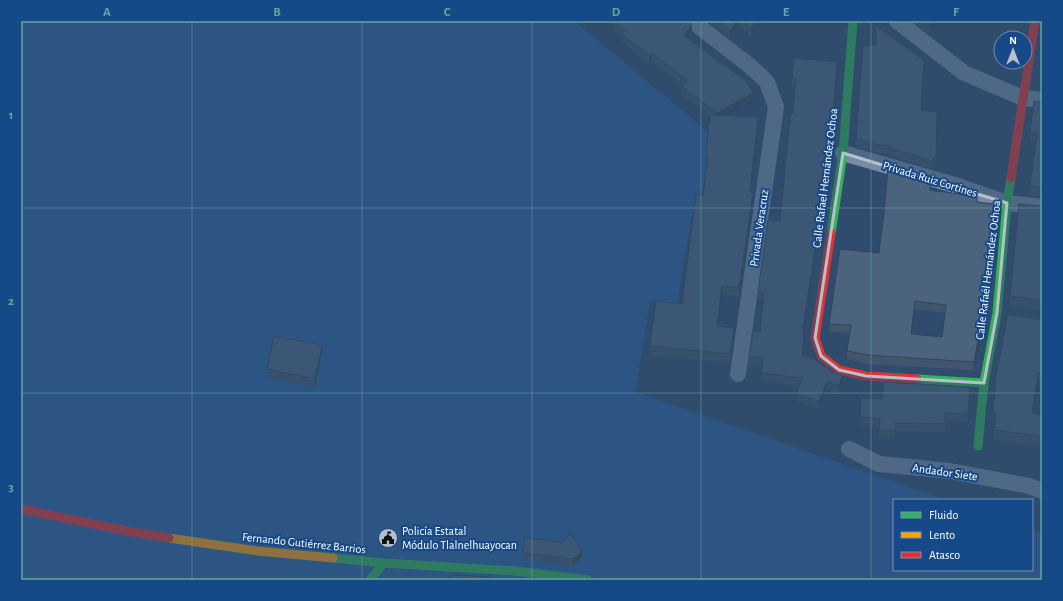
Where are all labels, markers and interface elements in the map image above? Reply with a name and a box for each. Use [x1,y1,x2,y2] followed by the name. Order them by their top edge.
[103,6,111,19] text: A
[273,6,281,19] text: B
[444,6,451,19] text: C
[612,6,621,19] text: D
[783,6,790,19] text: E
[953,6,960,19] text: F
[993,30,1033,70] north arrow
[1009,35,1017,46] text: N
[810,107,840,248] street label: Calle Rafael Hernández Ochoa
[9,109,13,122] text: 1
[881,159,979,199] street label: Privada Ruiz Cortines
[748,189,770,267] street label: Privada Veracruz
[973,199,1003,340] street label: Calle Rafaél Hernández Ochoa
[8,295,14,308] text: 2
[912,461,978,483] street label: Andador Siete
[8,481,14,494] text: 3
[893,499,1033,571] legend
[929,509,958,521] text: Fluido
[402,525,517,552] place label: Policía Estatal Módulo Tlalnelhuayocan
[377,527,399,549] public building icon: Policía Estatal Módulo Tlalnelhuayocan
[929,529,955,541] text: Lento
[241,531,367,555] street label: Fernando Gutiérrez Barrios
[929,549,960,561] text: Atasco

